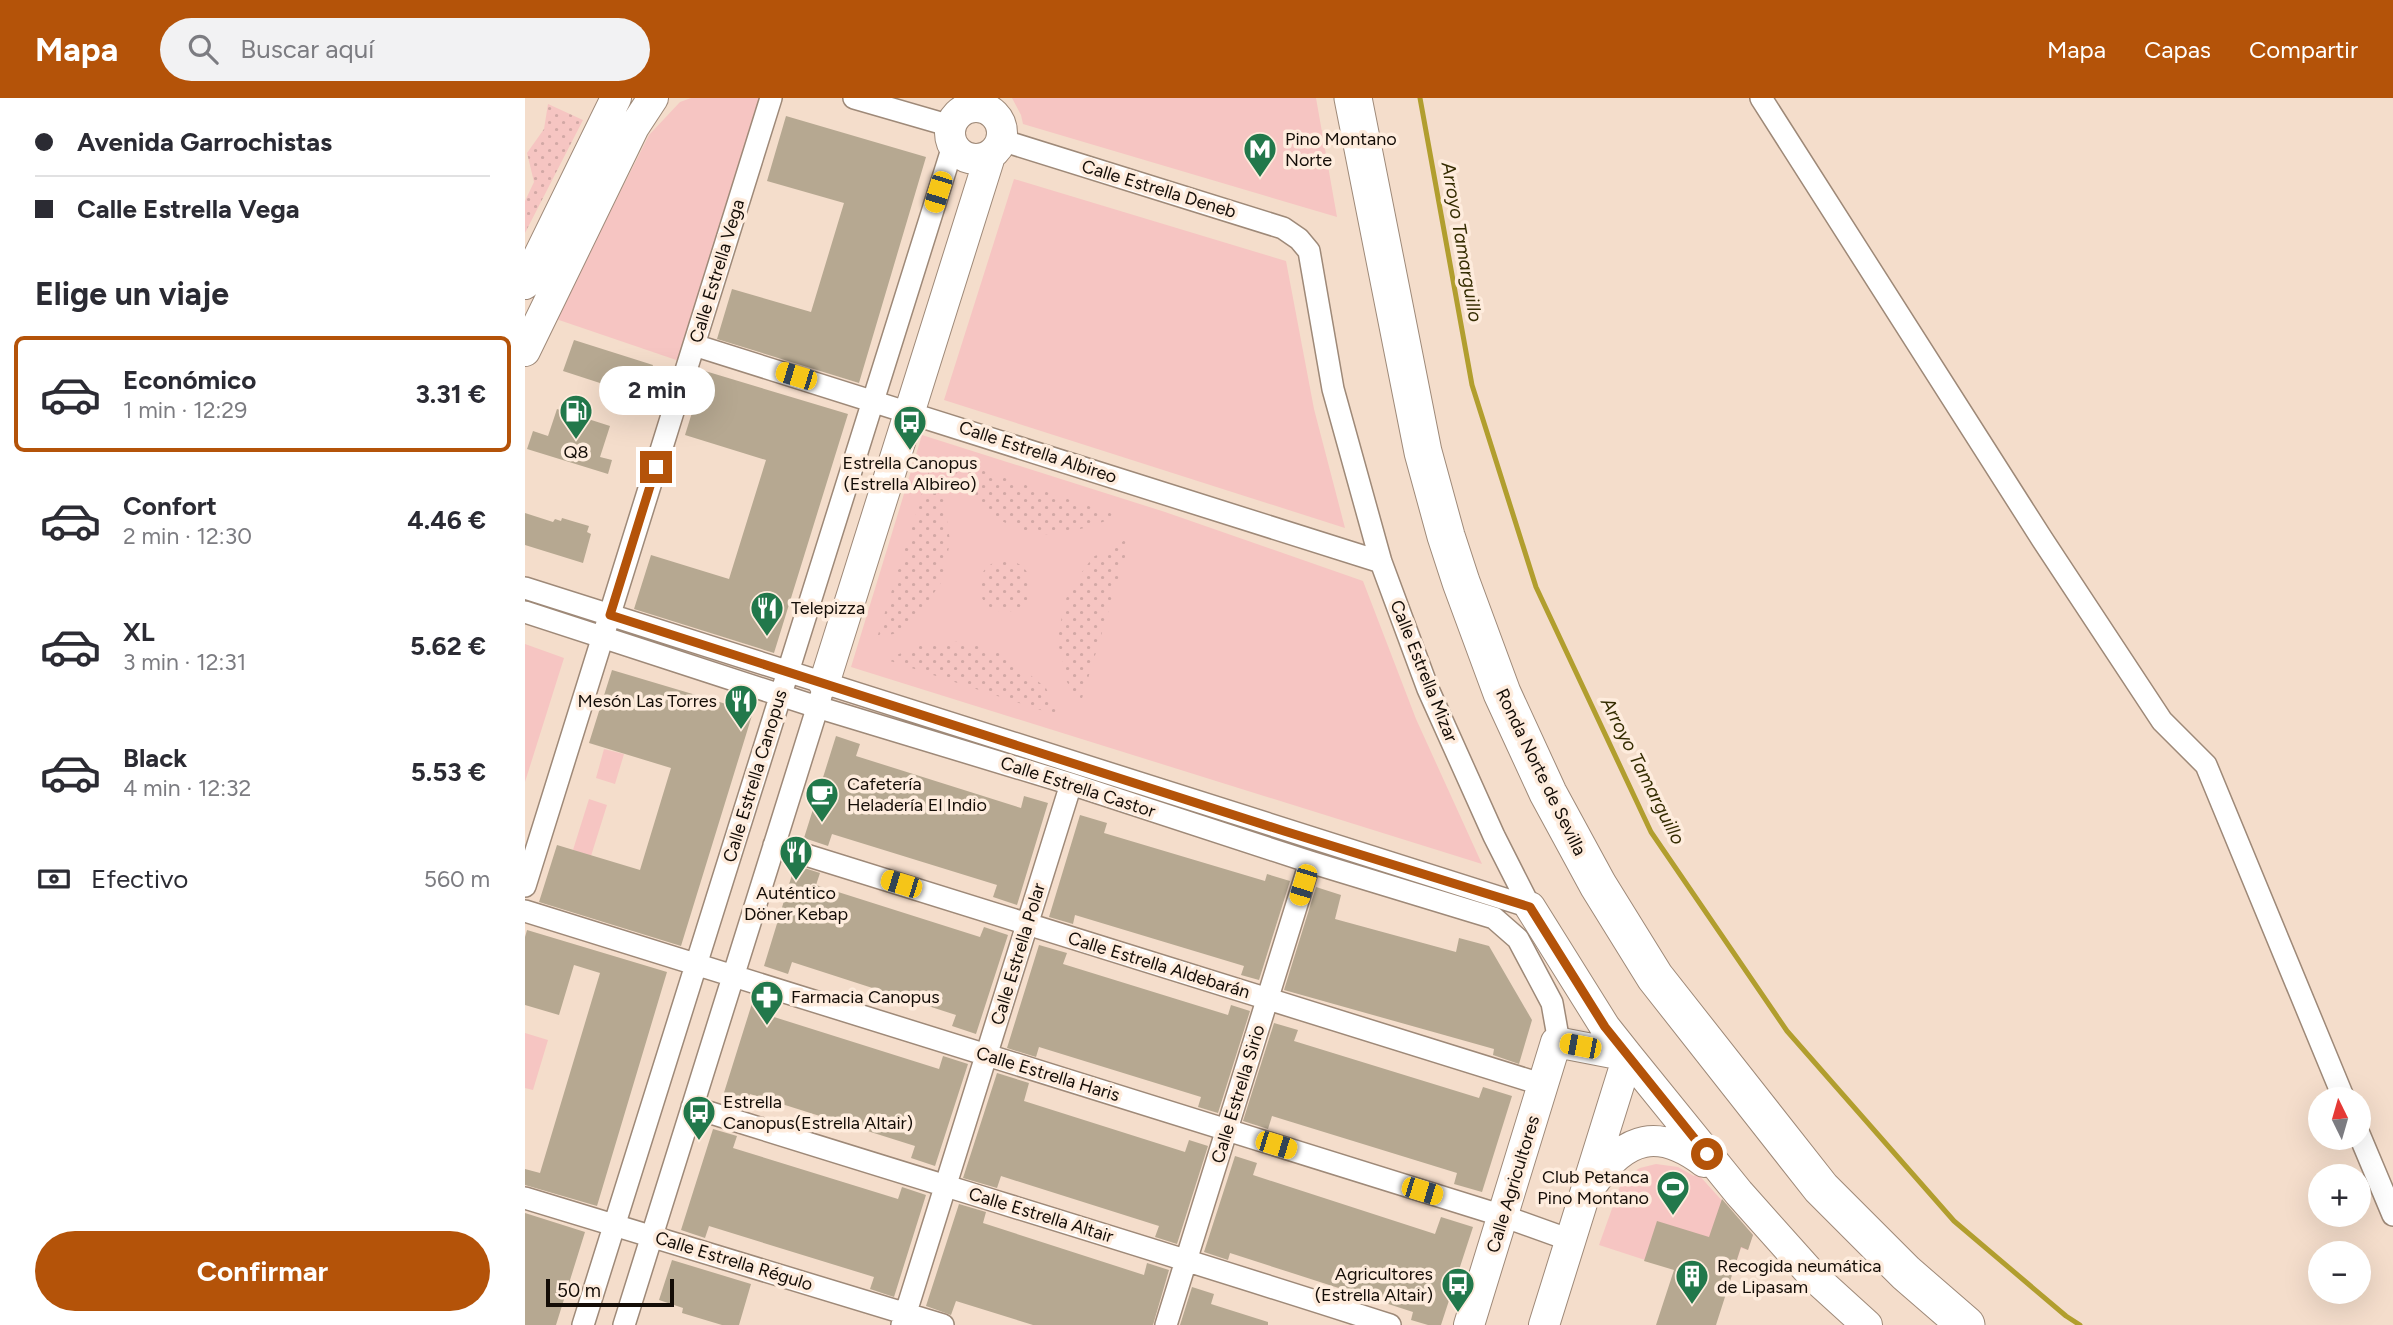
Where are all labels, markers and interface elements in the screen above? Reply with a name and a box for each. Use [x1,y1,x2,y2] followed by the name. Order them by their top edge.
[160,18,650,81] search box
[35,30,118,69] text: Mapa
[184,30,222,68] icon: search
[240,33,374,65] text: Buscar aquí
[2047,35,2106,64] text: Mapa
[2144,35,2211,64] text: Capas
[2249,35,2358,64] text: Compartir
[77,126,332,158] text: Avenida Garrochistas
[1285,128,1397,171] place label: Pino Montano Norte
[1241,130,1279,179] metro station icon: Pino Montano Norte
[1079,155,1239,223] street label: Calle Estrella Deneb
[1436,159,1487,324] water label: Arroyo Tamarguillo
[922,169,955,215] car
[77,193,300,225] text: Calle Estrella Vega
[685,197,749,345] street label: Calle Estrella Vega
[35,275,229,313] text: Elige un viaje
[773,360,820,392] car
[39,363,102,426] icon: car
[123,364,256,396] text: Económico
[598,366,714,414] callout: 2 min
[628,376,686,404] text: 2 min
[415,378,486,410] text: 3.31 €
[557,392,595,441] fuel station icon: Q8
[123,396,247,424] text: 1 min · 12:29
[891,403,929,452] bus stop icon: Estrella Canopus (Estrella Albireo)
[956,416,1120,488] street label: Calle Estrella Albireo
[563,441,589,463] place label: Q8
[640,451,672,483] route end
[842,452,978,495] place label: Estrella Canopus (Estrella Albireo)
[39,489,102,552] icon: car
[123,490,217,522] text: Confort
[407,504,486,536] text: 4.46 €
[123,522,252,550] text: 2 min · 12:30
[748,589,786,638] restaurant icon: Telepizza
[791,597,865,619] place label: Telepizza
[1385,597,1463,745] street label: Calle Estrella Mizar
[39,615,102,678] icon: car
[123,616,155,648] text: XL
[410,630,486,662] text: 5.62 €
[123,648,246,676] text: 3 min · 12:31
[722,682,760,731] restaurant icon: Mesón Las Torres
[1491,685,1591,859] street label: Ronda Norte de Sevilla
[718,687,792,865] street label: Calle Estrella Canopus
[578,690,717,712] place label: Mesón Las Torres
[1596,693,1690,848] water label: Arroyo Tamarguillo
[39,741,102,804] icon: car
[123,742,187,774] text: Black
[998,752,1158,822] street label: Calle Estrella Castor
[411,756,486,788] text: 5.53 €
[847,773,987,816] place label: Cafetería Heladería El Indio
[123,774,251,802] text: 4 min · 12:32
[803,775,841,824] cafe icon: Cafetería Heladería El Indio
[777,833,815,882] restaurant icon: Auténtico Döner Kebap
[35,860,73,898] icon: cash
[1287,862,1320,908] car
[91,863,188,895] text: Efectivo
[424,865,490,893] text: 560 m
[878,868,925,900] car
[986,880,1050,1028] street label: Calle Estrella Polar
[744,882,848,925] place label: Auténtico Döner Kebap
[1065,927,1253,1003] street label: Calle Estrella Aldebarán
[748,978,786,1027] pharmacy icon: Farmacia Canopus
[791,986,940,1008] place label: Farmacia Canopus
[1206,1022,1270,1166] street label: Calle Estrella Sirio
[1558,1032,1603,1060] car
[974,1042,1122,1106] street label: Calle Estrella Haris
[2308,1087,2371,1150] north arrow
[2308,1087,2371,1304] map controls
[723,1091,913,1134] place label: Estrella Canopus(Estrella Altair)
[680,1093,718,1142] bus stop icon: Estrella Canopus(Estrella Altair)
[1482,1113,1544,1255] street label: Calle Agricultores
[1253,1129,1300,1161] car
[1691,1138,1723,1170] route start
[2308,1164,2371,1227] button: +
[1537,1166,1649,1209] place label: Club Petanca Pino Montano
[1654,1168,1692,1217] sports icon: Club Petanca Pino Montano
[1399,1175,1446,1207] car
[966,1183,1116,1247] street label: Calle Estrella Altair
[652,1227,816,1295] street label: Calle Estrella Régulo
[35,1231,490,1311] button: Confirmar
[2308,1241,2371,1304] button: −
[1717,1255,1881,1298] place label: Recogida neumática de Lipasam
[1673,1257,1711,1306] building icon: Recogida neumática de Lipasam
[1315,1263,1433,1306] place label: Agricultores (Estrella Altair)
[1439,1265,1477,1314] bus stop icon: Agricultores (Estrella Altair)
[546,1276,674,1308] scale bar
[557,1279,601,1302] text: 50 m

